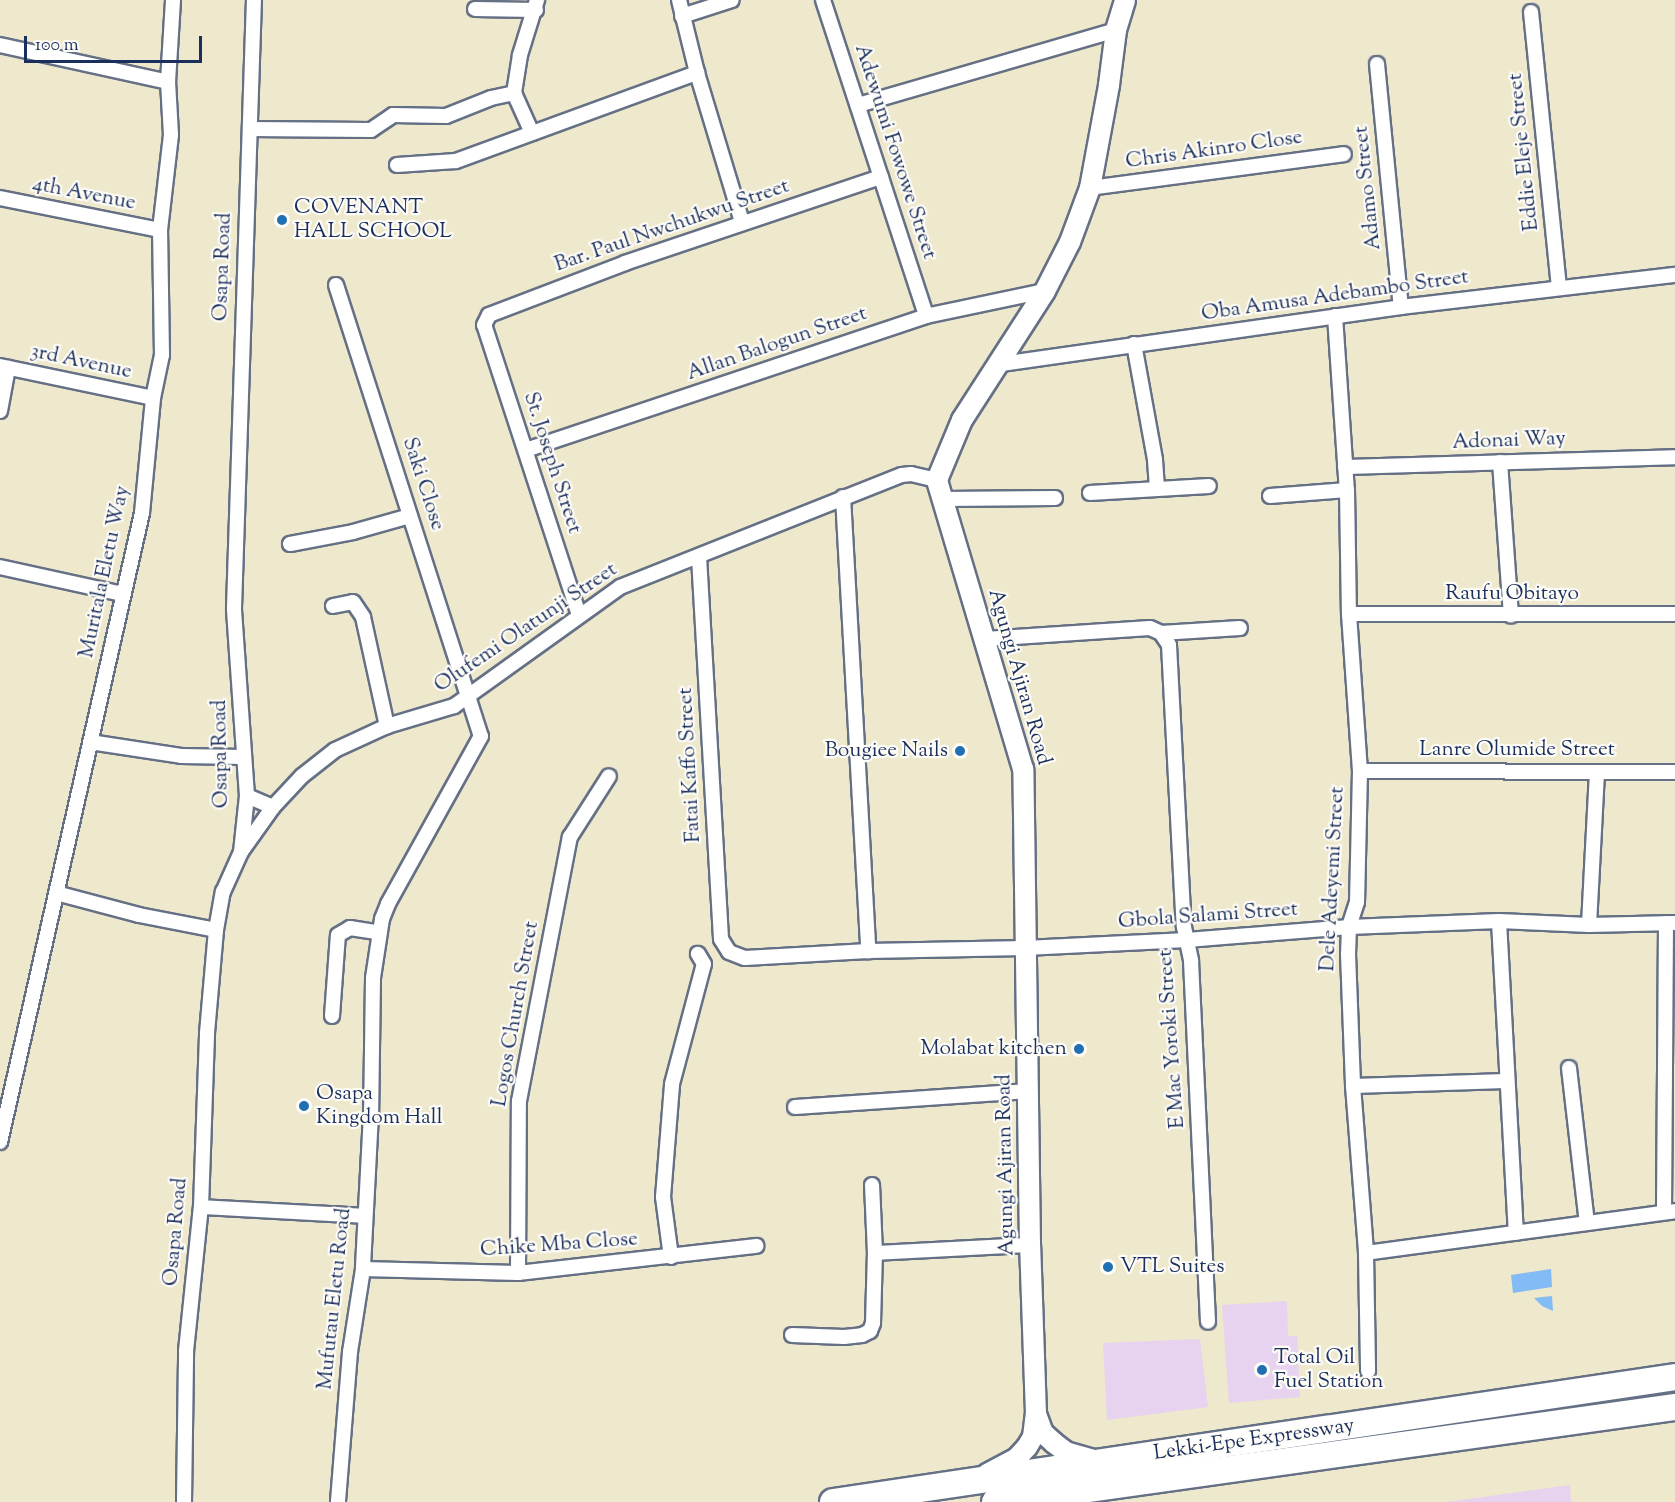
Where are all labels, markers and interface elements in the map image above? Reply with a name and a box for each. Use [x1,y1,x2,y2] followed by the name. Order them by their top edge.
[27,24,206,62] scale bar
[35,33,79,59] text: 100 m
[848,41,942,263] street label: Adewumi Fowowe Street
[1503,72,1545,232] street label: Eddie Eleje Street
[1124,125,1304,175] street label: Chris Akinro Close
[1349,125,1387,251] street label: Adamo Street
[30,172,138,216] street label: 4th Avenue
[551,174,793,278] street label: Bar. Paul Nwchukwu Street
[294,195,452,245] place label: COVENANT HALL SCHOOL
[209,212,237,322] street label: Osapa Road
[275,213,289,227] marker: COVENANT HALL SCHOOL
[1200,265,1470,327] street label: Oba Amusa Adebambo Street
[684,301,870,387] street label: Allan Balogun Street
[28,339,134,385] street label: 3rd Avenue
[517,389,587,537] street label: St. Joseph Street
[1452,426,1566,456] street label: Adonai Way
[396,434,450,534] street label: Saki Close
[74,484,136,660] street label: Muritala Eletu Way
[430,557,622,699] street label: Olufemi Olatunji Street
[1445,581,1579,607] street label: Raufu Obitayo
[982,586,1056,768] street label: Agungi Ajiran Road
[673,687,707,843] street label: Fatai Kaffo Street
[207,699,235,809] street label: Osapa Road
[1419,737,1615,763] street label: Lanre Olumide Street
[825,738,948,764] place label: Bougiee Nails
[953,744,967,758] marker: Bougiee Nails
[1316,786,1350,972] street label: Dele Adeyemi Street
[1117,897,1299,935] street label: Gbola Salami Street
[487,919,545,1109] street label: Logos Church Street
[1153,949,1191,1129] street label: E Mac Yoroki Street
[921,1036,1067,1062] place label: Molabat kitchen
[1072,1042,1086,1056] marker: Molabat kitchen
[992,1074,1020,1256] street label: Agungi Ajiran Road
[316,1081,443,1131] place label: Osapa Kingdom Hall
[297,1099,311,1113] marker: Osapa Kingdom Hall
[159,1177,193,1287] street label: Osapa Road
[313,1207,357,1391] street label: Mufutau Eletu Road
[479,1227,639,1263] street label: Chike Mba Close
[1120,1254,1225,1280] place label: VTL Suites
[1101,1260,1115,1274] marker: VTL Suites
[1274,1345,1384,1395] place label: Total Oil Fuel Station
[1255,1363,1269,1377] marker: Total Oil Fuel Station
[1152,1413,1356,1467] street label: Lekki-Epe Expressway

